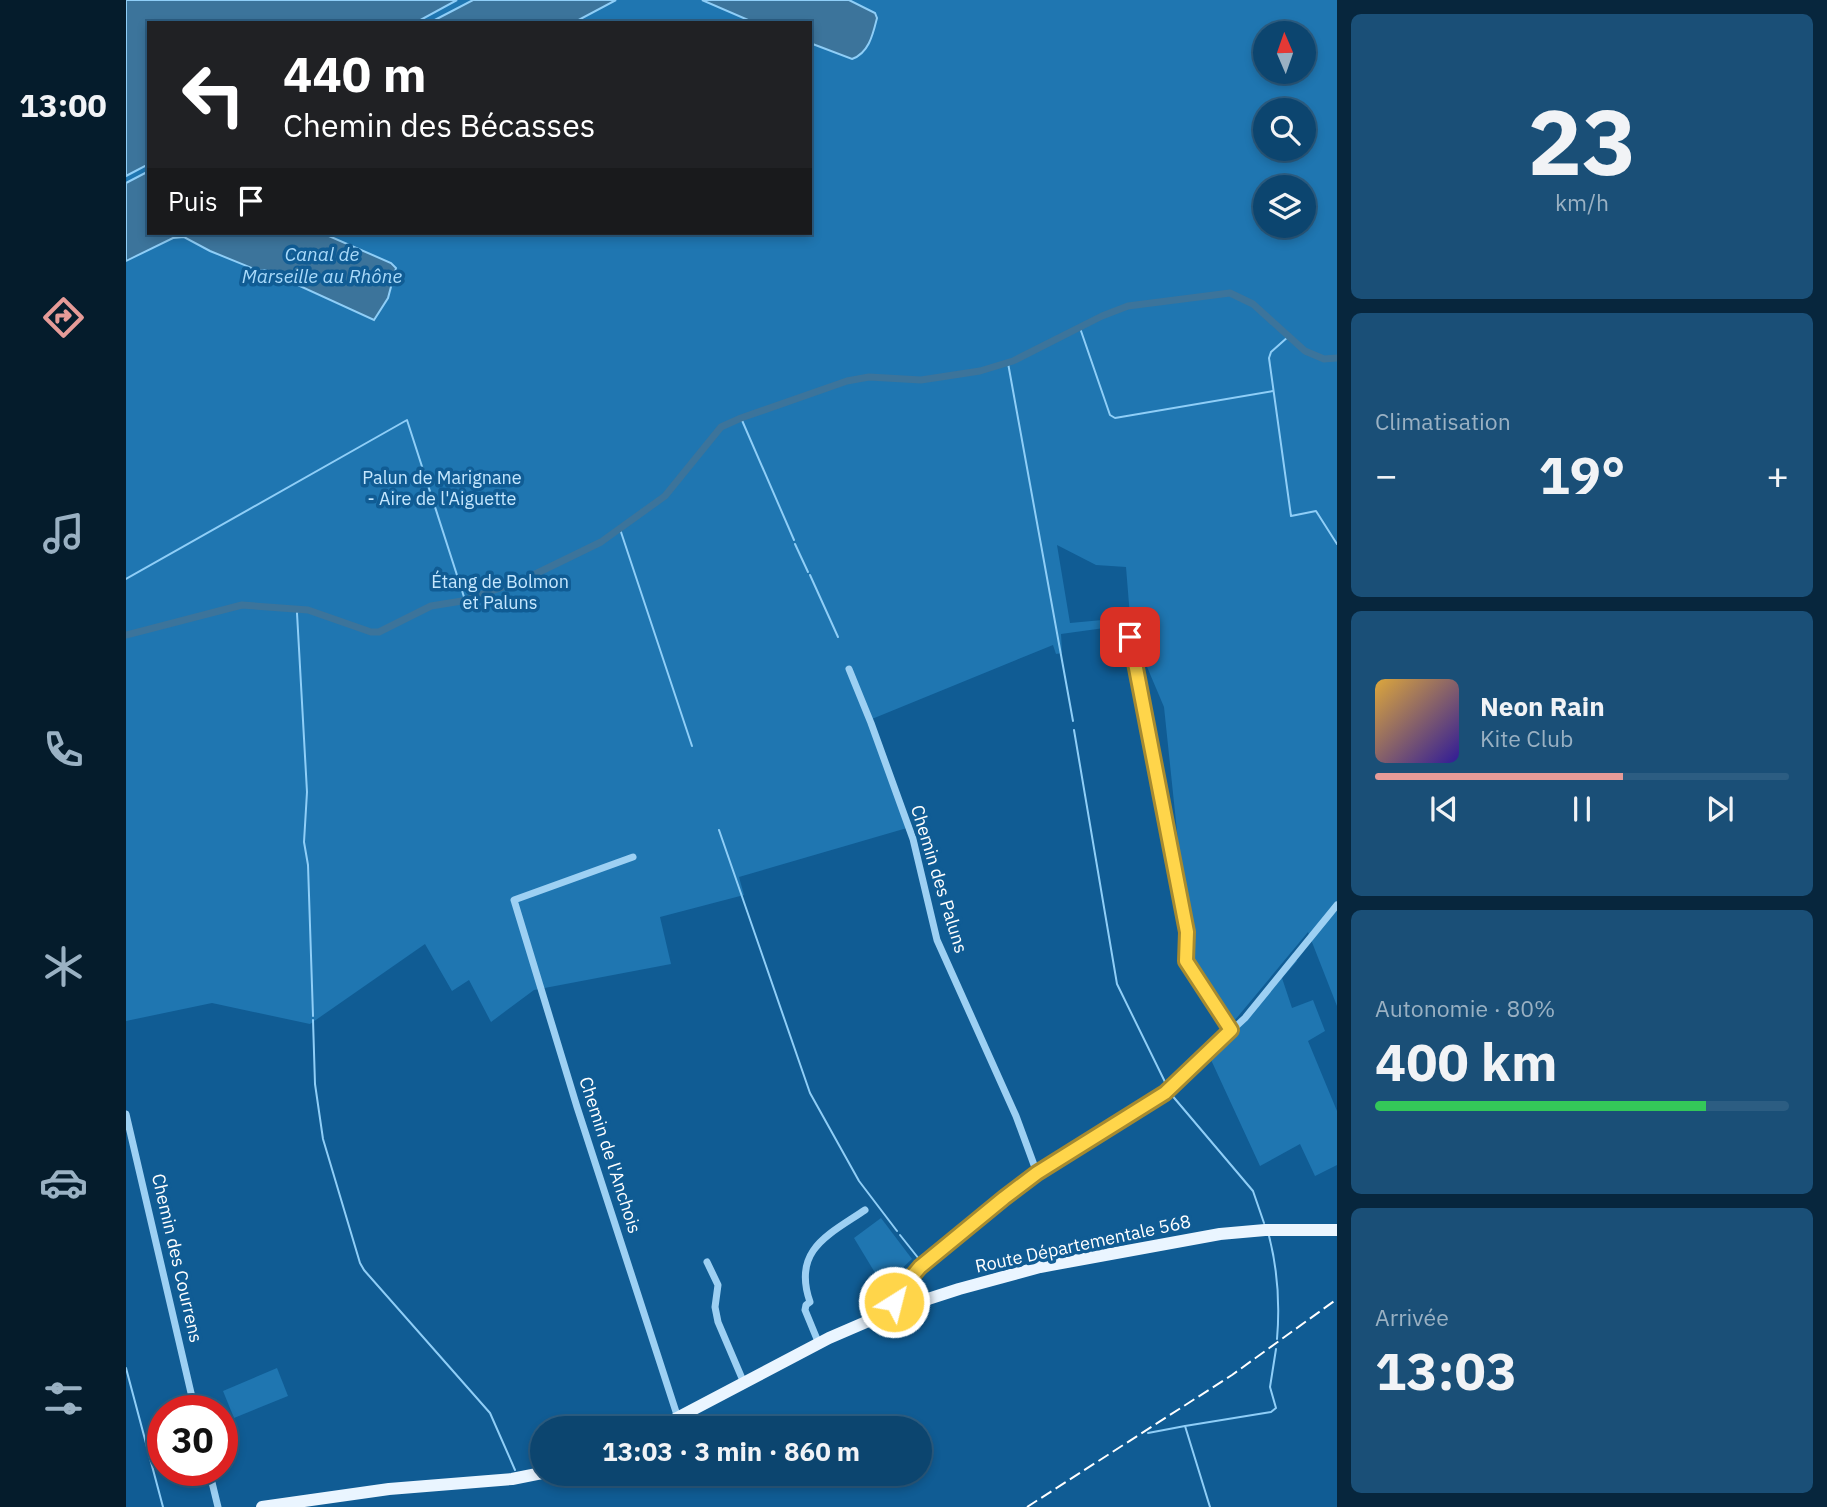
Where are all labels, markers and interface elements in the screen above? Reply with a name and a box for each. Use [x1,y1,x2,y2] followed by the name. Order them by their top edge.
[1253,21,1316,84] north arrow
[1253,21,1316,238] map controls
[283,42,427,105] text: 440 m
[168,49,259,140] icon: left
[1527,82,1637,200] text: 23
[19,84,107,126] text: 13:00
[1253,98,1316,161] button: search
[283,104,595,146] text: Chemin des Bécasses
[1253,175,1316,238] button: layers
[232,182,270,220] icon: arrive
[168,184,218,218] text: Puis
[1555,187,1609,217] text: km/h
[242,242,402,288] water label: Canal de Marseille au Rhône
[39,293,88,342] icon: directions
[1375,406,1511,436] text: Climatisation
[1539,441,1625,508] text: 19°
[1375,450,1398,499] text: −
[1766,450,1789,499] text: +
[362,466,522,510] park label: Palun de Marignane - Aire de l'Aiguette
[39,509,88,558] icon: music
[431,570,569,614] park label: Étang de Bolmon et Paluns
[1100,607,1160,667] pin
[1111,618,1149,656] icon: arrive
[1480,689,1605,723] text: Neon Rain
[1480,723,1573,753] text: Kite Club
[39,725,88,774] icon: phone
[1425,790,1463,828] icon: previous
[1563,790,1601,828] icon: pause
[1701,790,1739,828] icon: next
[906,802,973,956] street label: Chemin des Paluns
[39,942,88,991] icon: climate
[1375,993,1555,1023] text: Autonomie · 80%
[1375,1028,1557,1095] text: 400 km
[574,1074,647,1236] street label: Chemin de l'Anchois
[39,1158,88,1207] icon: car
[147,1171,208,1345] street label: Chemin des Courrens
[973,1209,1193,1278] street label: Route Départementale 568
[857,1265,931,1339] position arrow
[1375,1302,1449,1332] text: Arrivée
[1375,1337,1517,1404] text: 13:03
[39,1374,88,1423] icon: filters
[147,1395,238,1486] speed limit sign: 30
[602,1434,860,1468] text: 13:03 · 3 min · 860 m

